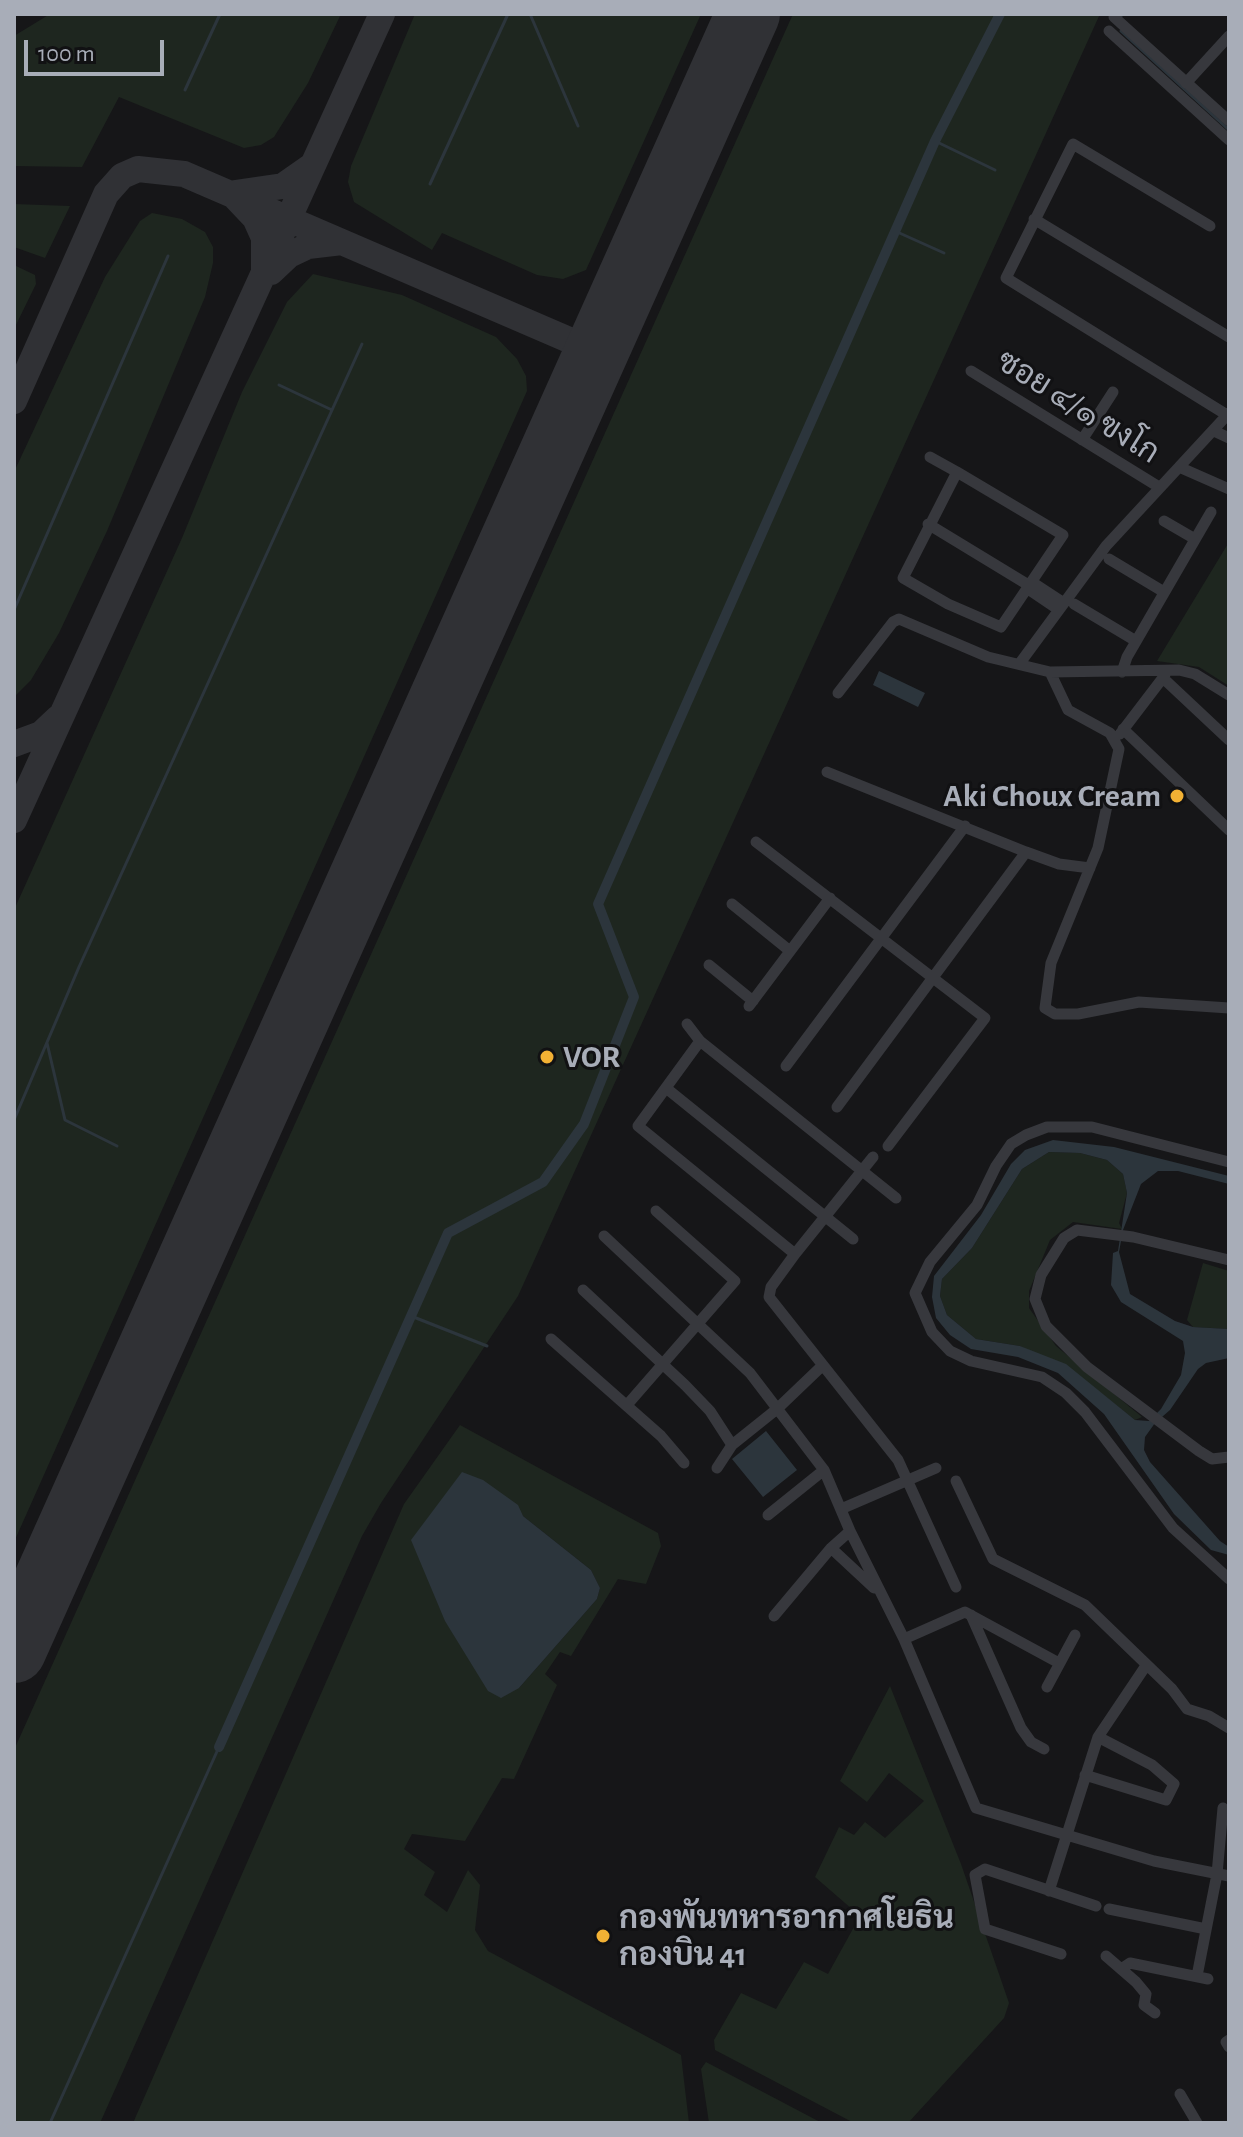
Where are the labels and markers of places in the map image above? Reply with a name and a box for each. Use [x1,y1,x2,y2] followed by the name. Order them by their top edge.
[943,777,1161,815] place label: Aki Choux Cream
[1168,787,1186,805] marker: Aki Choux Cream
[563,1038,620,1076] place label: VOR
[538,1048,556,1066] marker: VOR
[619,1899,954,1974] place label: กองพันทหารอากาศโยธิน กองบิน 41
[594,1927,612,1945] marker: กองพันทหารอากาศโยธิน กองบิน 41

